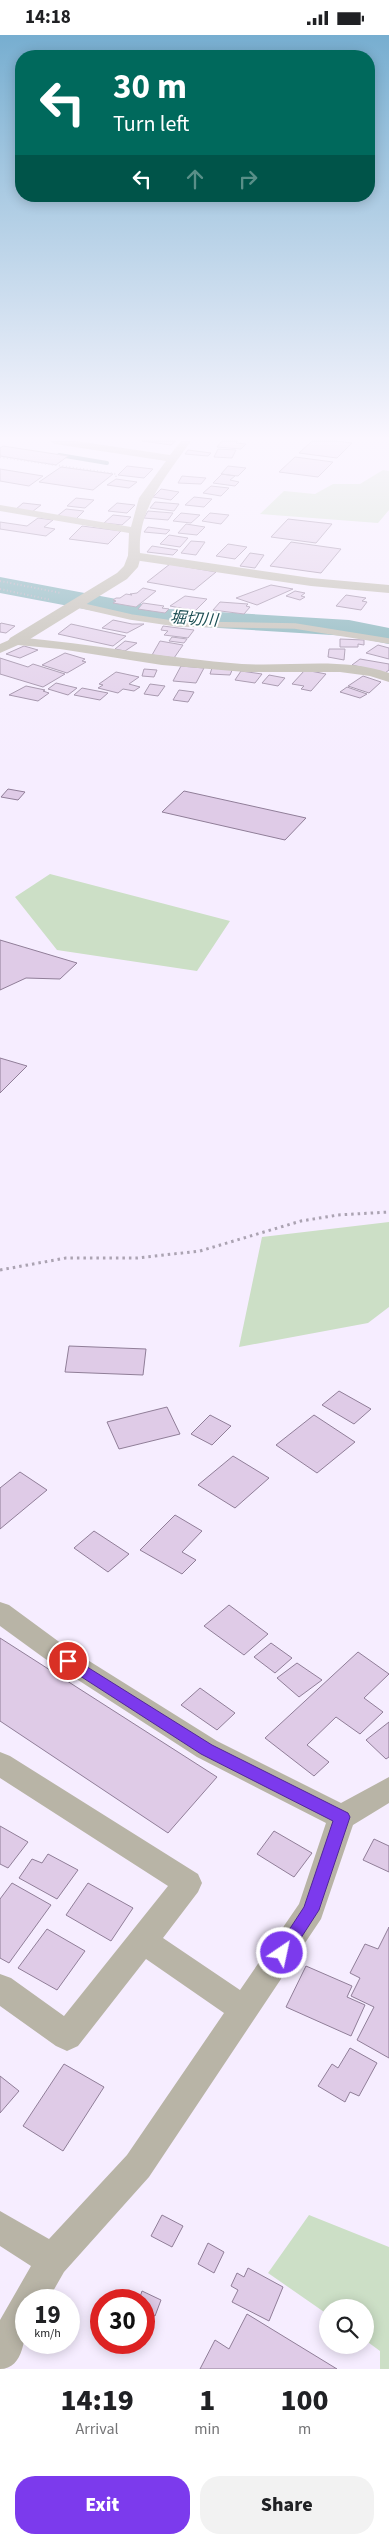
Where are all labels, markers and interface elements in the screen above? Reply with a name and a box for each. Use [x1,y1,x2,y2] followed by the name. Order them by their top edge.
[25,4,71,31] text: 14:18
[113,62,187,112] text: 30 m
[30,70,95,135] icon: left
[113,108,189,140] text: Turn left
[128,165,156,193] icon: left
[181,165,209,193] icon: ahead
[234,165,262,193] icon: right
[169,606,221,632] water label: 堀切川
[47,1640,89,1682] pin
[54,1647,82,1675] icon: arrive
[255,1926,307,1978] position arrow
[90,2289,155,2354] speed limit sign: 30
[34,2297,61,2333] text: 19
[319,2299,374,2354] map controls
[319,2299,374,2354] button: search
[34,2325,61,2342] text: km/h
[60,2379,134,2422] text: 14:19
[199,2379,215,2422] text: 1
[281,2379,329,2422] text: 100
[76,2418,119,2440] text: Arrival
[194,2418,220,2440] text: min
[298,2418,311,2440] text: m
[15,2476,190,2534] button: Exit
[200,2476,374,2534] button: Share

